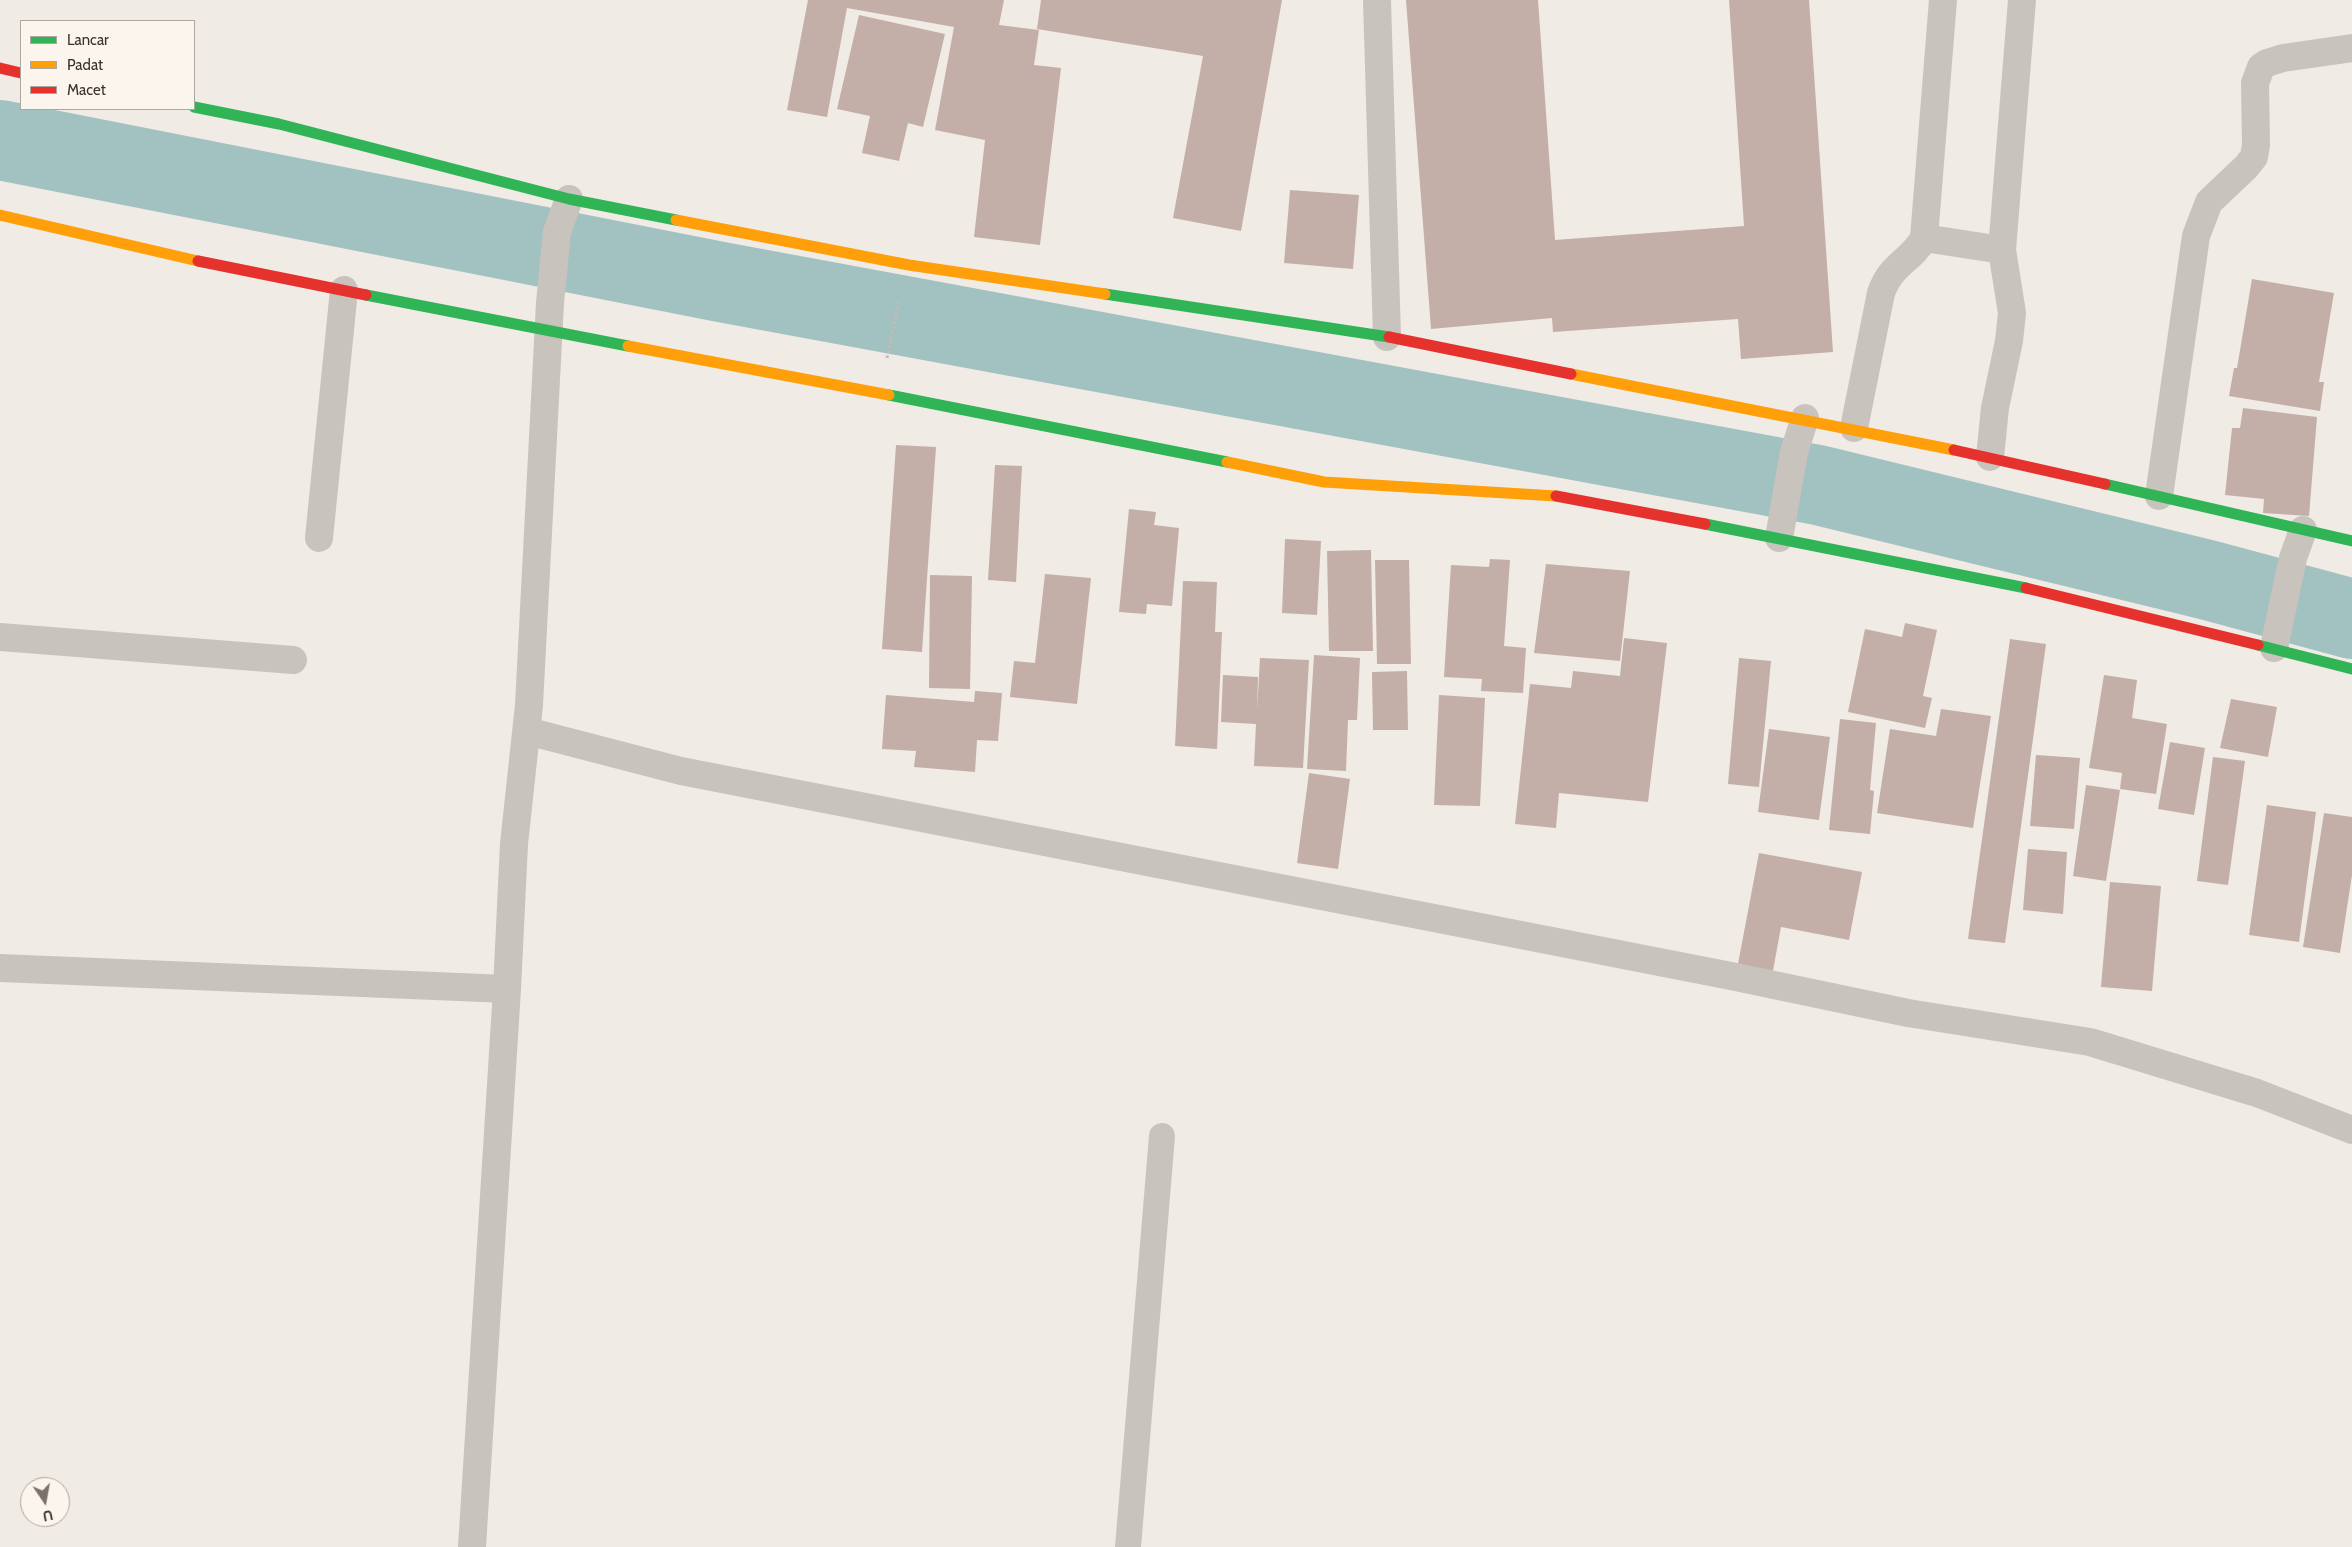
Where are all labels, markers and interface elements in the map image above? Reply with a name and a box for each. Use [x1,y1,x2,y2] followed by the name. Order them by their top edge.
[20,20,195,110] legend
[67,31,109,49] text: Lancar
[67,56,103,74] text: Padat
[67,81,106,99] text: Macet
[20,1477,70,1527] north arrow
[41,1506,55,1526] text: U

